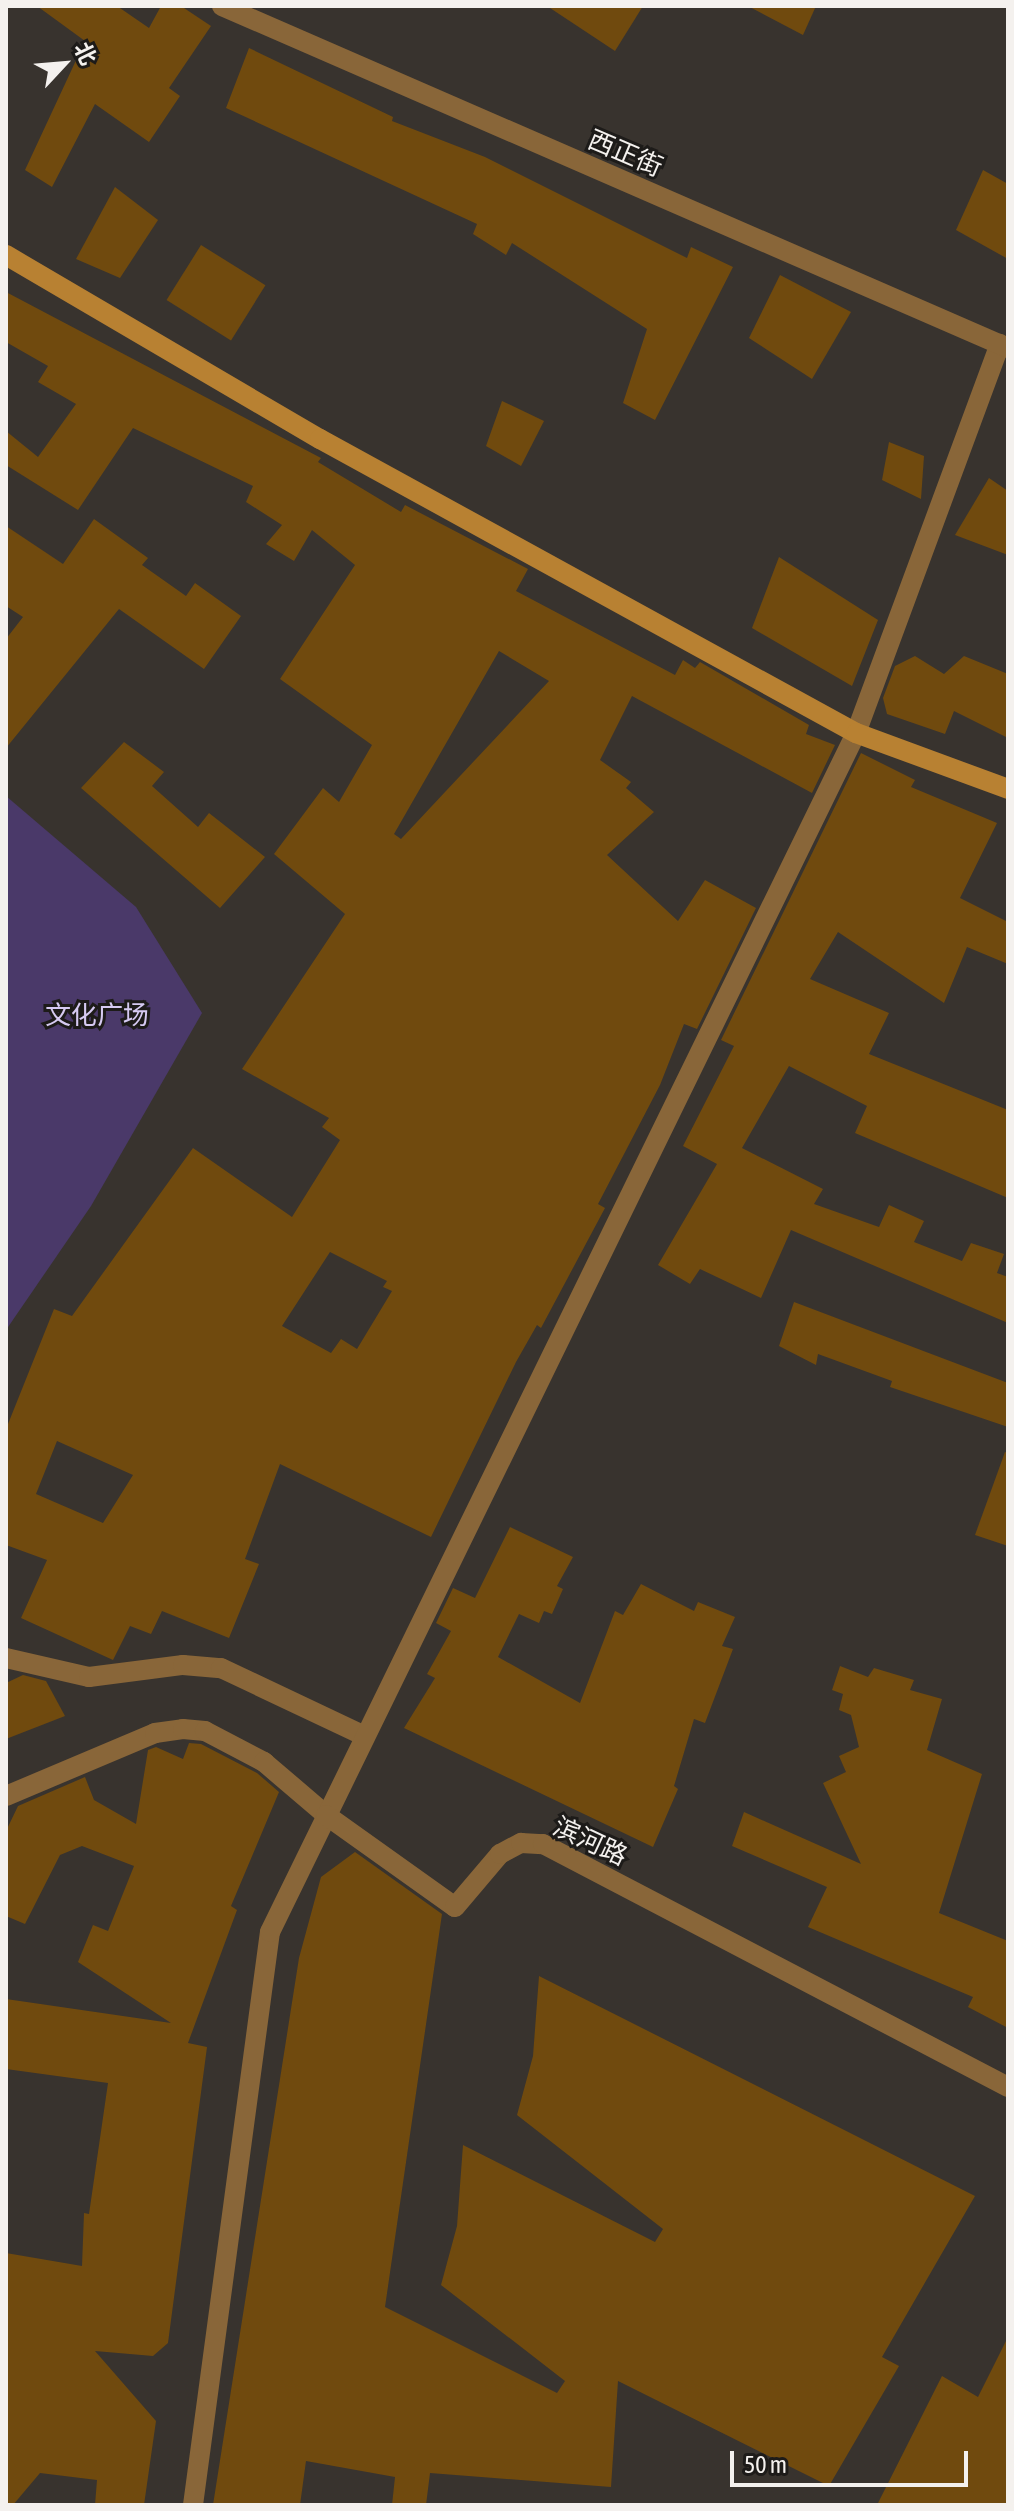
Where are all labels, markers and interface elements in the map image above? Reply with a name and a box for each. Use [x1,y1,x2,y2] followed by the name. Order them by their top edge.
[24,24,104,104] north arrow
[69,38,102,69] text: 北
[583,124,667,184] street label: 西正街
[45,1000,149,1032] park label: 文化广场
[548,1811,632,1873] street label: 滨河路
[734,2435,972,2485] scale bar
[744,2451,787,2478] text: 50 m

